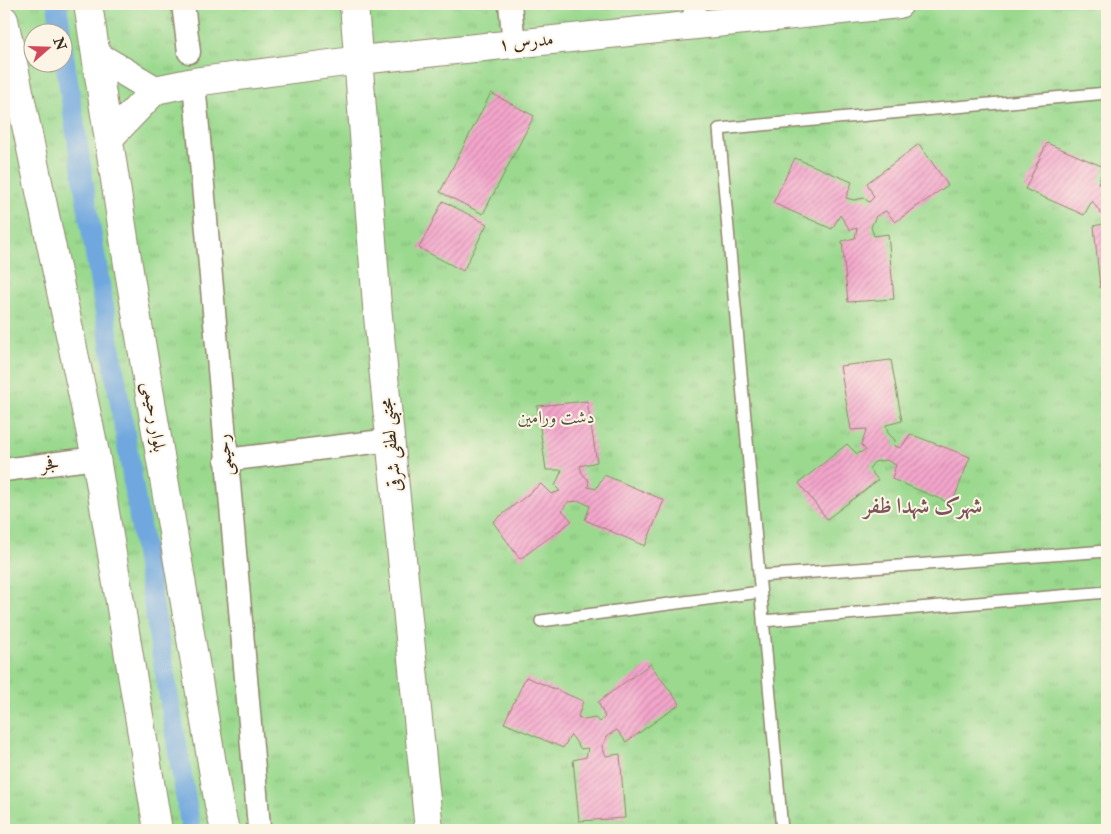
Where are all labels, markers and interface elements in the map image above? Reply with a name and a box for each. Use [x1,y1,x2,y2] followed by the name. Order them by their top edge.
[22,22,72,72] north arrow
[498,28,554,56] street label: مدرس ۱
[49,34,70,53] text: N
[137,380,171,454] street label: بلوار رحیمی
[375,397,410,493] street label: مجتبی لطفی شرقی
[518,406,594,429] park label: دشت ورامین
[212,433,238,477] street label: رحیمی
[38,451,60,477] street label: فجر
[862,492,982,520] district label: شهرک شهدا ظفر

